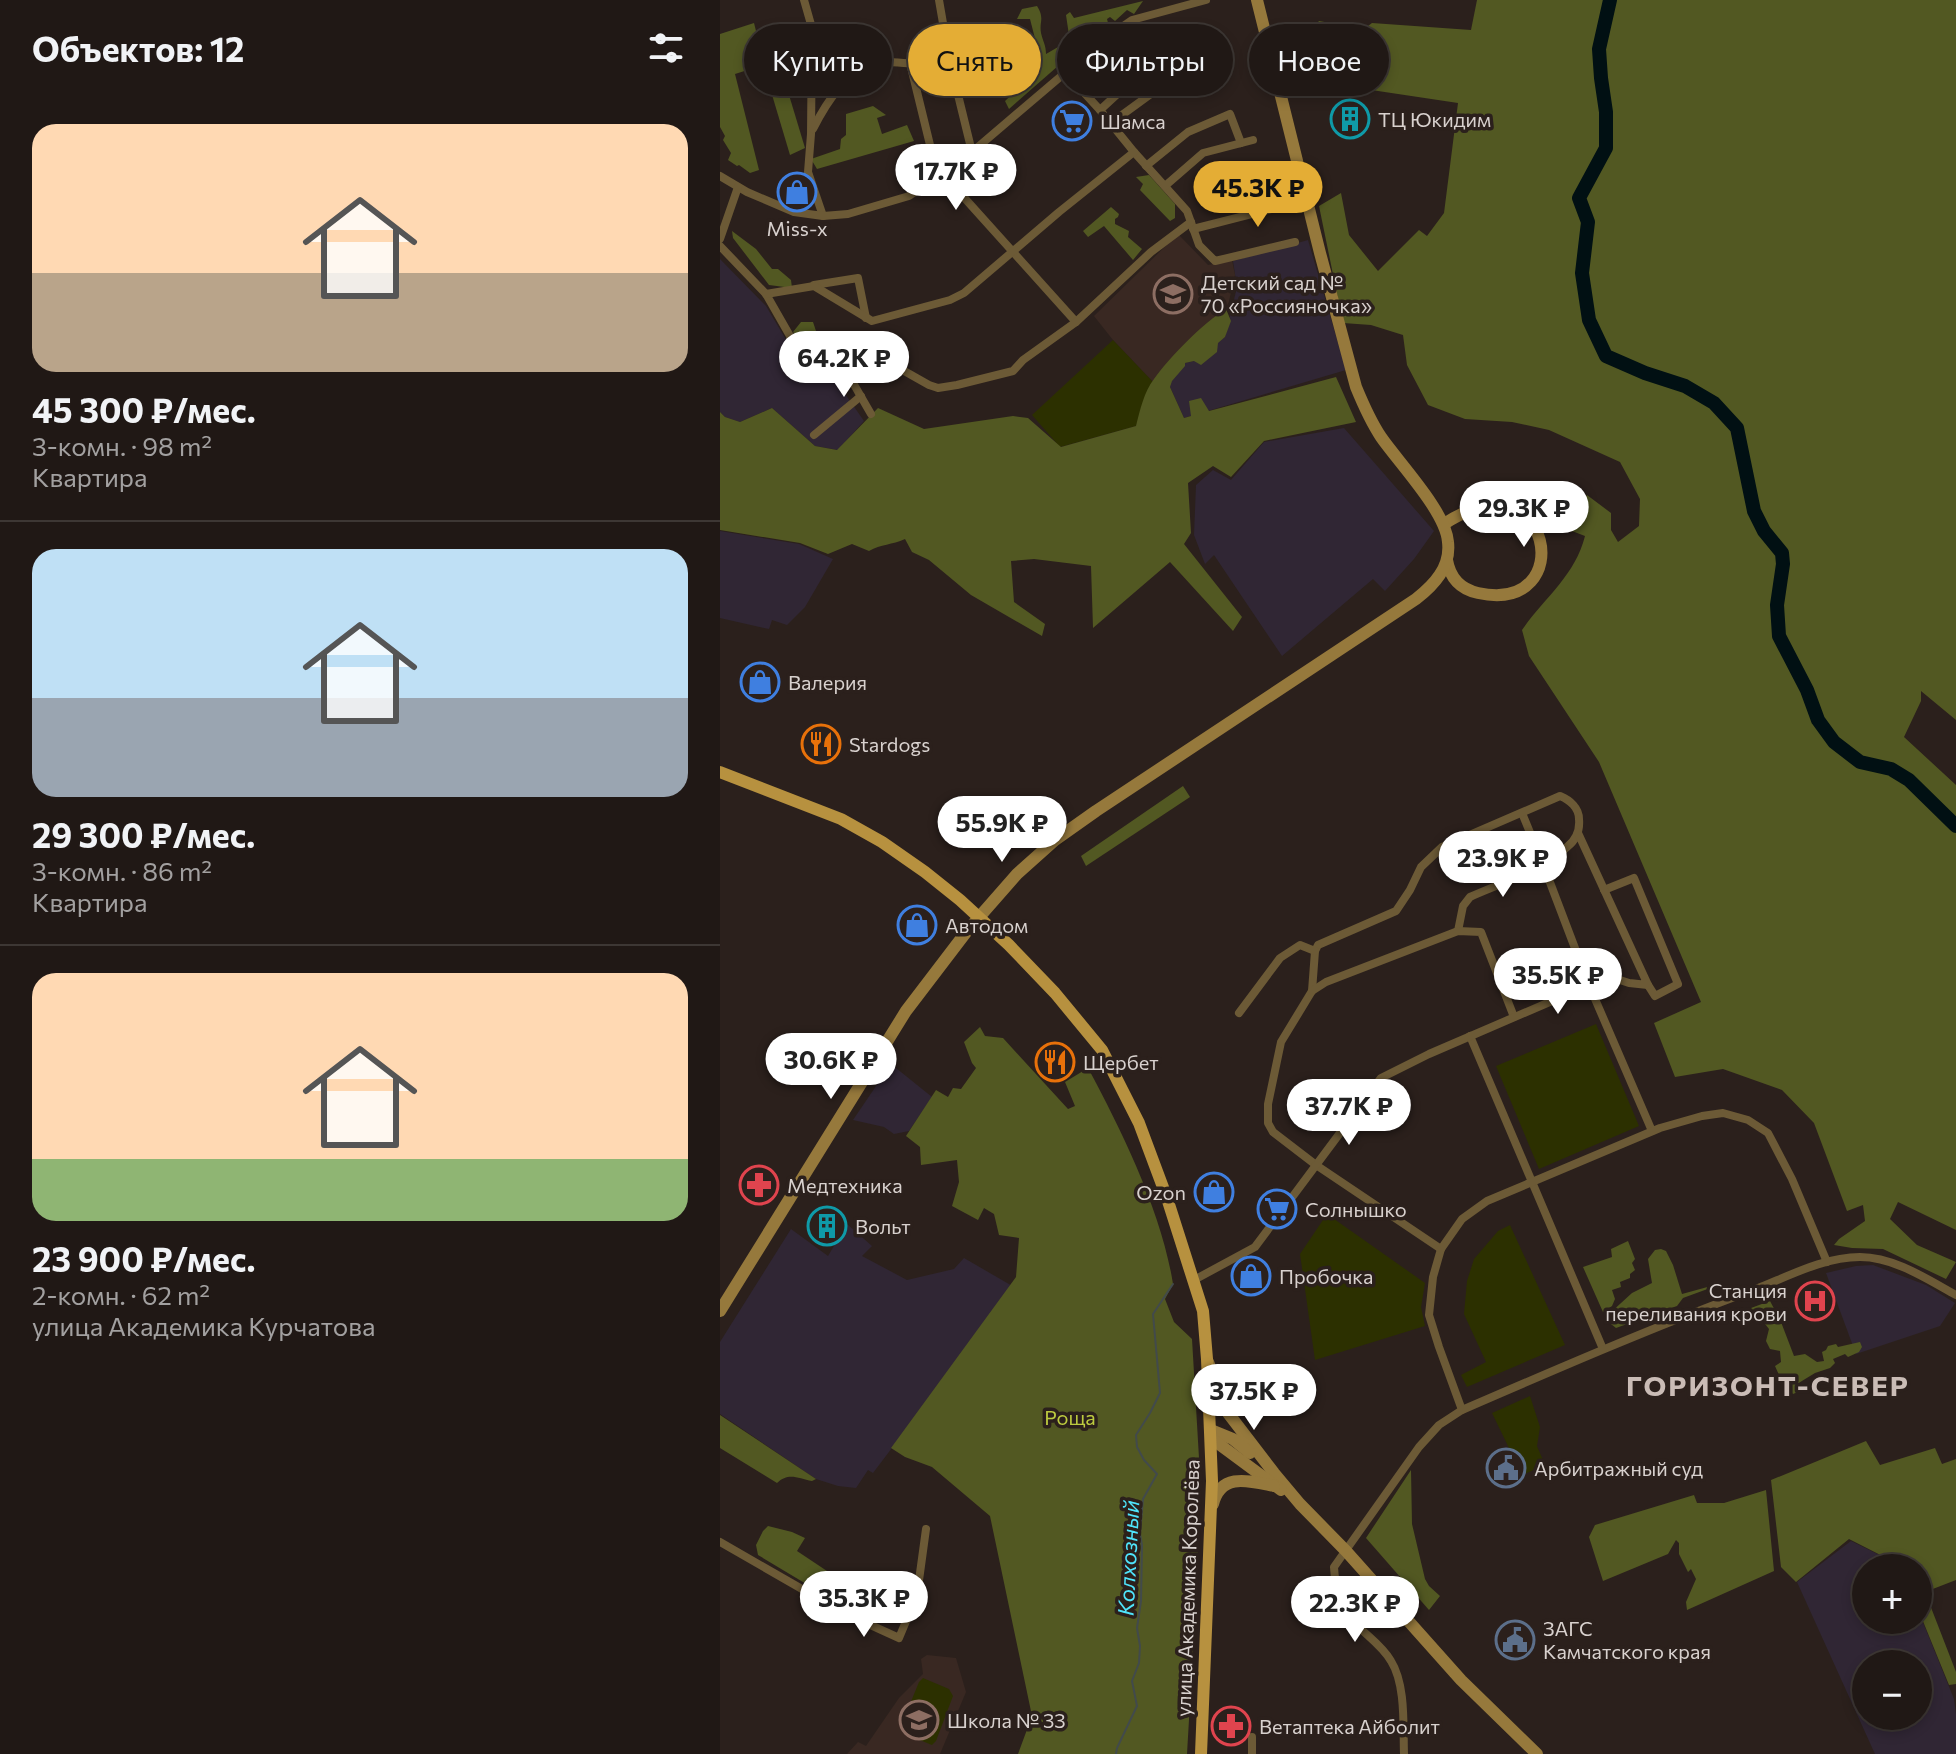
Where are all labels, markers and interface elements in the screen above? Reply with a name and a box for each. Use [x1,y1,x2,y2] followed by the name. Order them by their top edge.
[744,24,892,96] chip: Купить
[908,24,1041,96] chip: Снять
[1057,24,1233,96] chip: Фильтры
[1249,24,1389,96] chip: Новое
[644,26,688,70] icon: filters
[32,27,244,69] text: Объектов: 12
[1329,98,1371,140] building icon: ТЦ Юкидим
[1051,100,1093,142] supermarket icon: Шамса
[1378,107,1491,131] place label: ТЦ Юкидим
[1100,109,1166,133] place label: Шамса
[882,144,1030,212] pin: 17.7K ₽
[913,154,999,185] text: 17.7K ₽
[1184,161,1332,229] pin: 45.3K ₽
[776,171,818,213] shop icon: Miss-x
[1211,171,1305,202] text: 45.3K ₽
[288,176,432,320] icon: home
[766,216,828,240] place label: Miss-x
[1201,270,1372,317] place label: Детский сад № 70 «Россияночка»
[1152,273,1194,315] school or university icon: Детский сад № 70 «Россияночка»
[770,331,918,399] pin: 64.2K ₽
[797,341,891,372] text: 64.2K ₽
[32,388,256,430] text: 45 300 ₽/мес.
[32,430,212,461] text: 3-комн. · 98 m²
[32,461,148,492] text: Квартира
[1450,481,1598,549] pin: 29.3K ₽
[1478,491,1570,522] text: 29.3K ₽
[288,601,432,745] icon: home
[739,661,781,703] shop icon: Валерия
[788,670,867,694] place label: Валерия
[800,723,842,765] restaurant icon: Stardogs
[849,732,930,756] place label: Stardogs
[928,796,1076,864] pin: 55.9K ₽
[956,806,1048,837] text: 55.9K ₽
[32,813,255,855] text: 29 300 ₽/мес.
[1429,831,1577,899] pin: 23.9K ₽
[1457,841,1549,872] text: 23.9K ₽
[32,855,212,886] text: 3-комн. · 86 m²
[32,886,148,917] text: Квартира
[896,904,938,946] shop icon: Автодом
[945,913,1028,937] place label: Автодом
[1484,948,1632,1016] pin: 35.5K ₽
[1512,958,1604,989] text: 35.5K ₽
[288,1025,432,1169] icon: home
[757,1033,905,1101] pin: 30.6K ₽
[1034,1041,1076,1083] restaurant icon: Щербет
[784,1043,878,1074] text: 30.6K ₽
[1083,1050,1159,1074] place label: Щербет
[1275,1079,1423,1147] pin: 37.7K ₽
[1305,1089,1393,1120] text: 37.7K ₽
[738,1164,780,1206] pharmacy icon: Медтехника
[1193,1171,1235,1213] shop icon: Ozon
[787,1173,903,1197] place label: Медтехника
[1136,1180,1186,1204] place label: Ozon
[1256,1188,1298,1230] supermarket icon: Солнышко
[1305,1197,1407,1221] place label: Солнышко
[806,1205,848,1247] building icon: Вольт
[855,1214,911,1238] place label: Вольт
[32,1237,255,1279] text: 23 900 ₽/мес.
[1230,1255,1272,1297] shop icon: Пробочка
[1279,1264,1373,1288] place label: Пробочка
[1605,1278,1787,1325] place label: Станция переливания крови
[32,1279,210,1310] text: 2-комн. · 62 m²
[1794,1280,1836,1322] hospital icon: Станция переливания крови
[32,1310,376,1341] text: улица Академика Курчатова
[1180,1364,1328,1432] pin: 37.5K ₽
[1626,1368,1910,1402] district label: ГОРИЗОНТ-СЕВЕР
[1209,1374,1299,1405] text: 37.5K ₽
[1044,1405,1096,1429] park label: Роща
[1485,1447,1527,1489] public building icon: Арбитражный суд
[1534,1456,1703,1480] place label: Арбитражный суд
[1171,1459,1203,1717] street label: улица Академика Королёва
[1111,1499,1145,1616] water label: Колхозный
[1852,1554,1932,1730] map controls
[1852,1554,1932,1634] button: +
[790,1571,938,1639] pin: 35.3K ₽
[1281,1576,1429,1644] pin: 22.3K ₽
[818,1581,910,1612] text: 35.3K ₽
[1309,1586,1401,1617] text: 22.3K ₽
[1543,1616,1711,1663] place label: ЗАГС Камчатского края
[1494,1619,1536,1661] public building icon: ЗАГС Камчатского края
[1852,1650,1932,1730] button: −
[898,1699,940,1741] school or university icon: Школа № 33
[1210,1705,1252,1747] pharmacy icon: Ветаптека Айболит
[947,1708,1066,1732] place label: Школа № 33
[1259,1714,1440,1738] place label: Ветаптека Айболит

